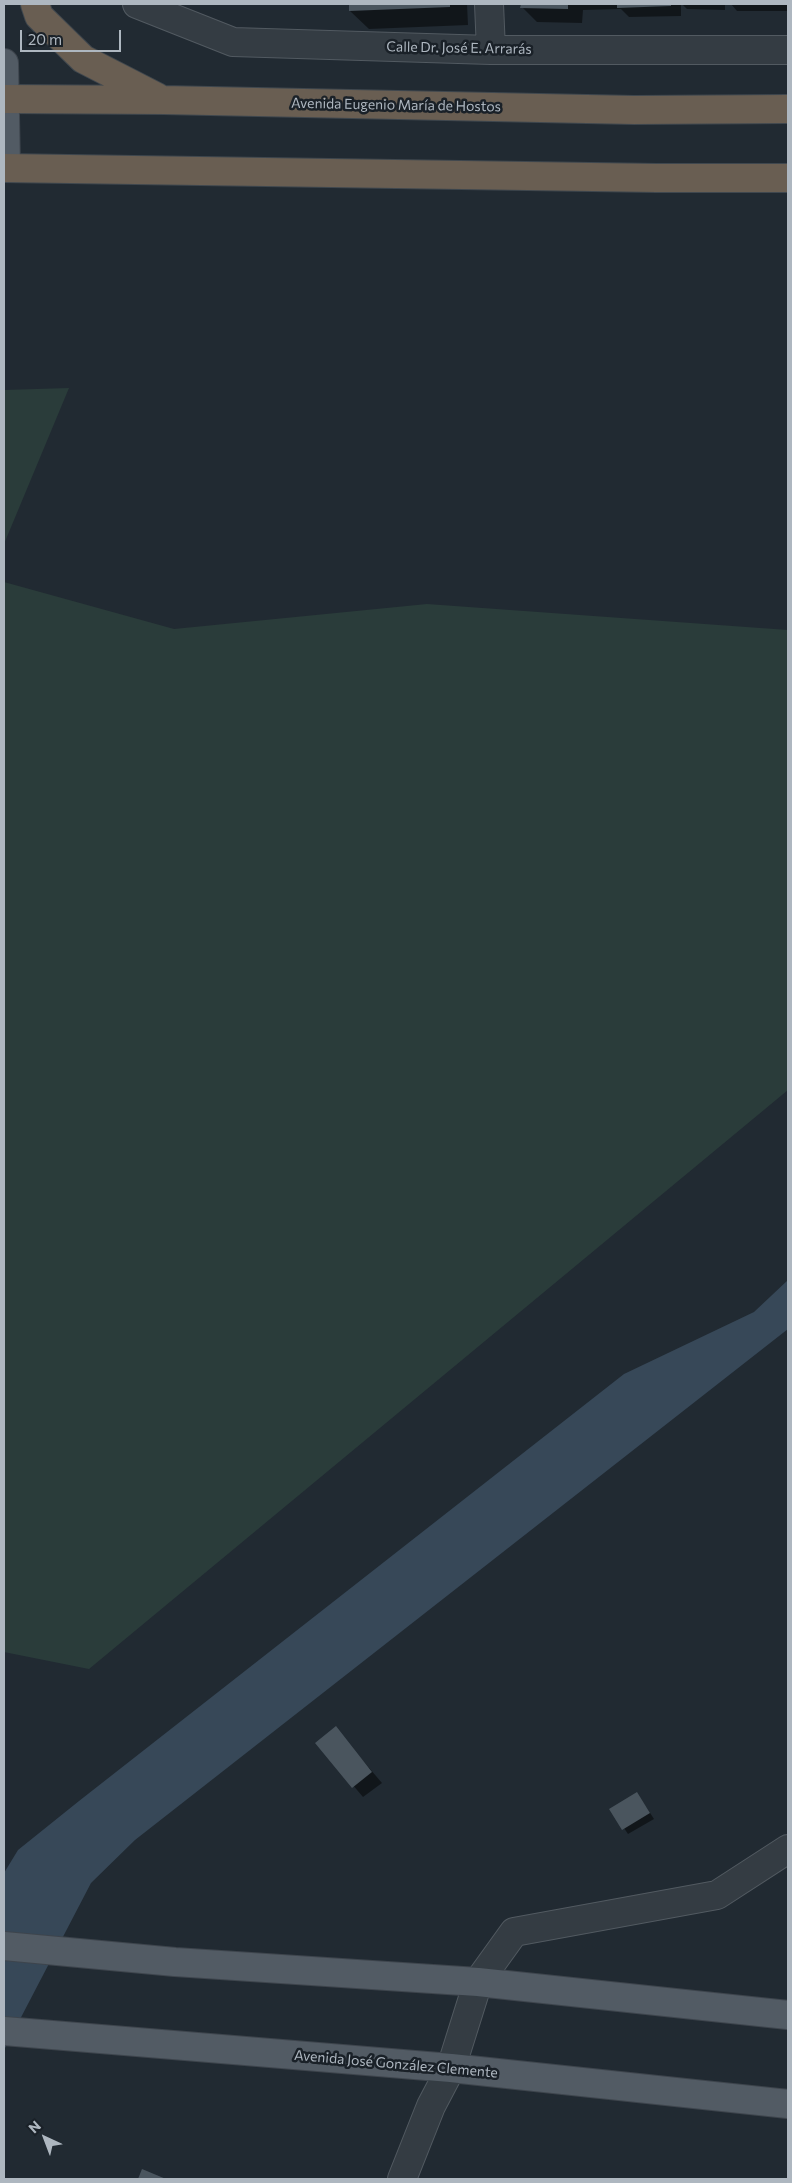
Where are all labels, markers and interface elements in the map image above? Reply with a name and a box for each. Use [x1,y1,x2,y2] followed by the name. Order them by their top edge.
[22,20,124,52] scale bar
[28,30,62,48] text: 20 m
[386,38,532,58] street label: Calle Dr. José E. Arrarás
[291,95,501,115] street label: Avenida Eugenio María de Hostos
[293,2047,499,2081] street label: Avenida José González Clemente
[20,2113,70,2163] north arrow
[25,2117,44,2136] text: N

